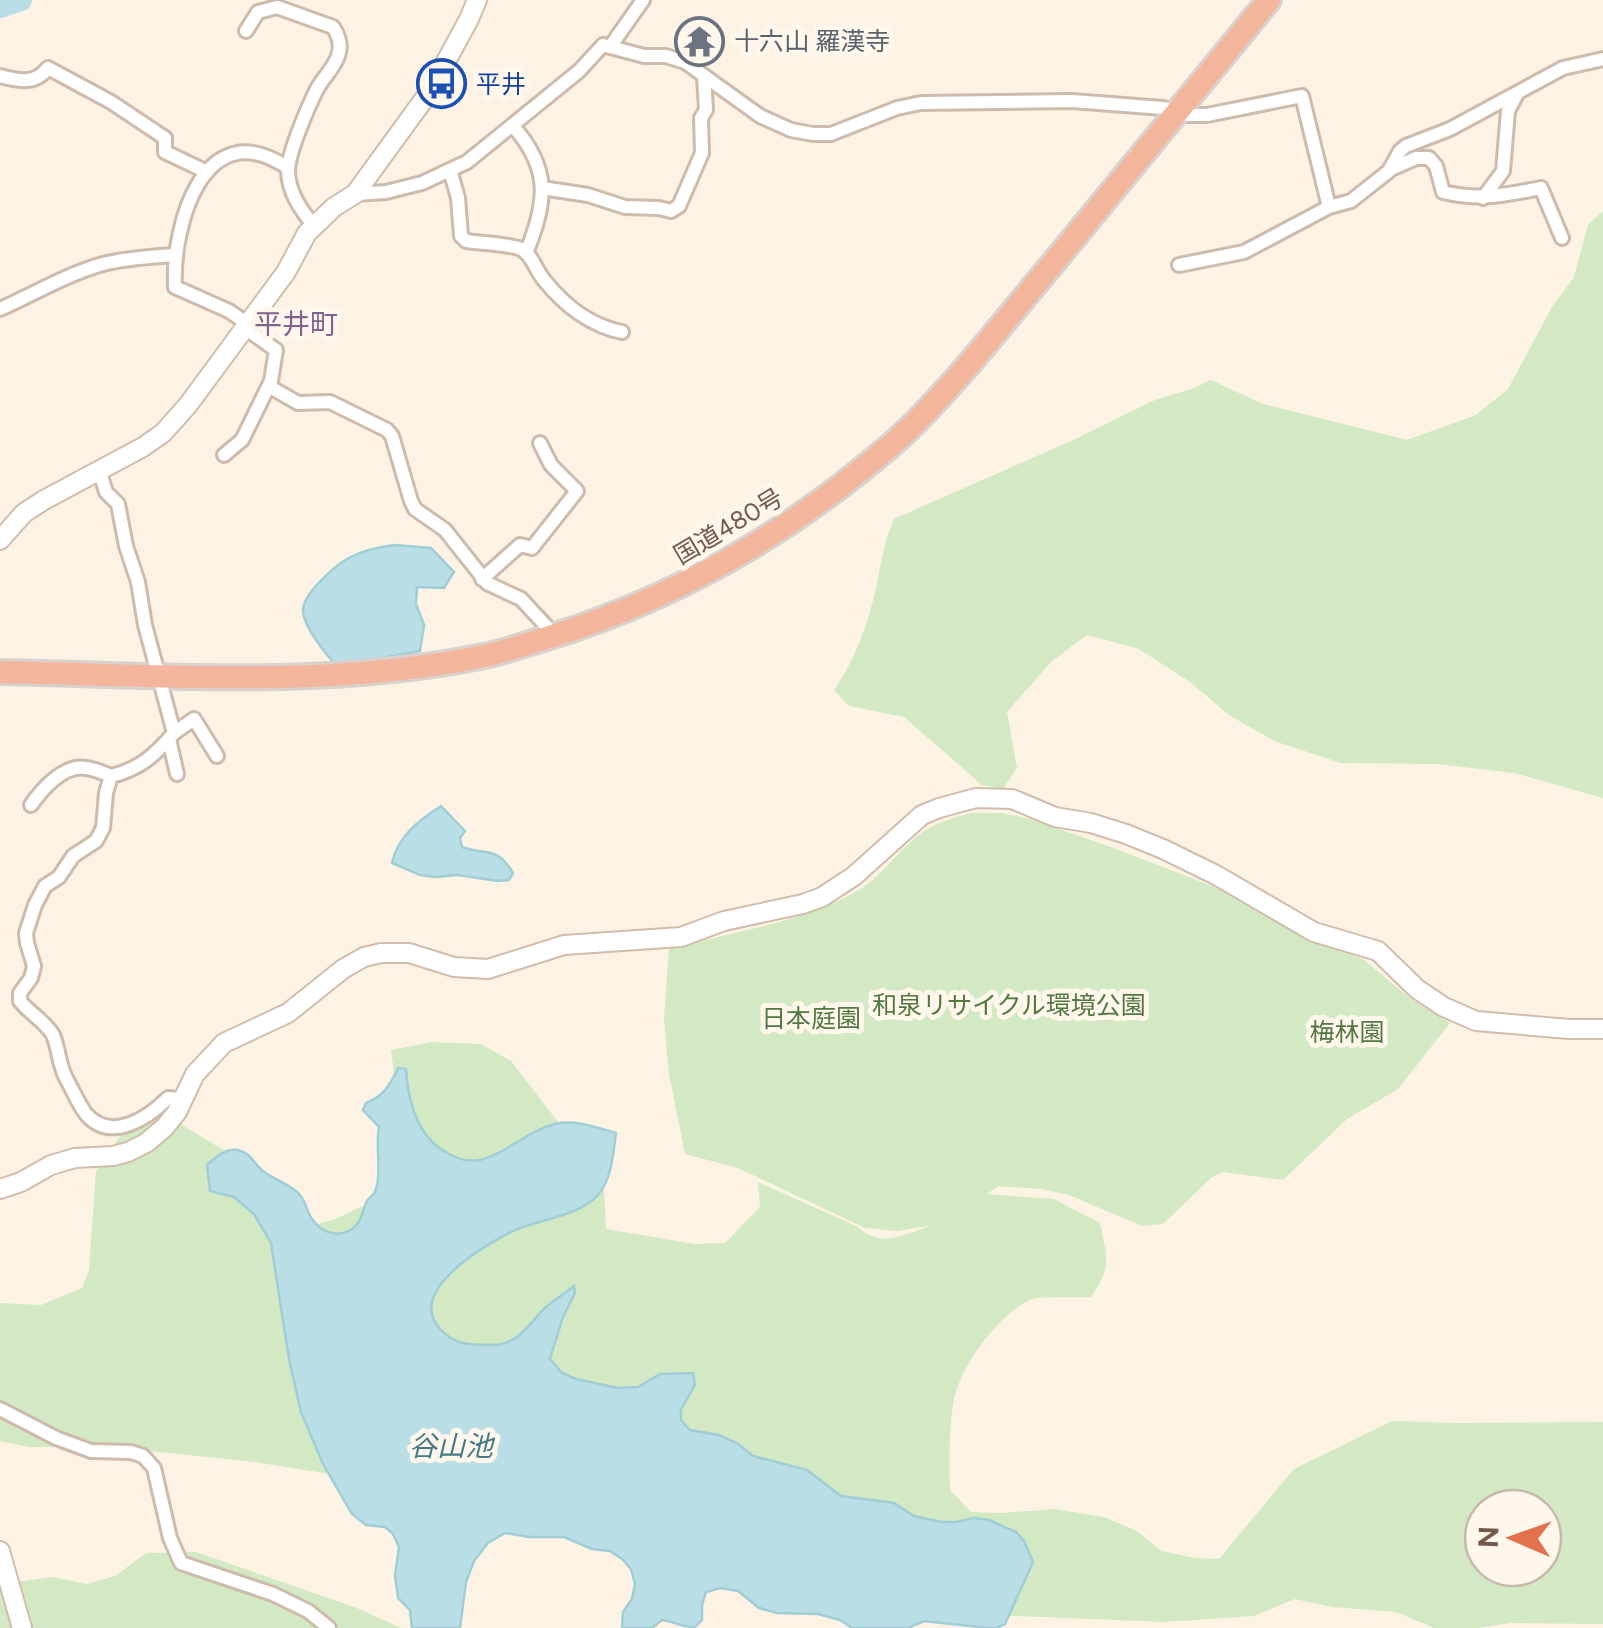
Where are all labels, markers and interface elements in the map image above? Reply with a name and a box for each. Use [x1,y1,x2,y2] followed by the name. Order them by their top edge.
[673,15,725,67] temple icon: 十六山 羅漢寺
[734,26,890,56] place label: 十六山 羅漢寺
[415,58,467,110] bus stop icon: 平井
[476,69,526,99] place label: 平井
[254,307,338,341] district label: 平井町
[668,482,788,570] street label: 国道480号
[872,990,1146,1020] park label: 和泉リサイクル環境公園
[761,1003,861,1033] park label: 日本庭園
[1309,1017,1385,1047] park label: 梅林園
[409,1429,496,1463] water label: 谷山池
[1463,1488,1563,1588] north arrow
[1471,1526,1505,1549] text: N

